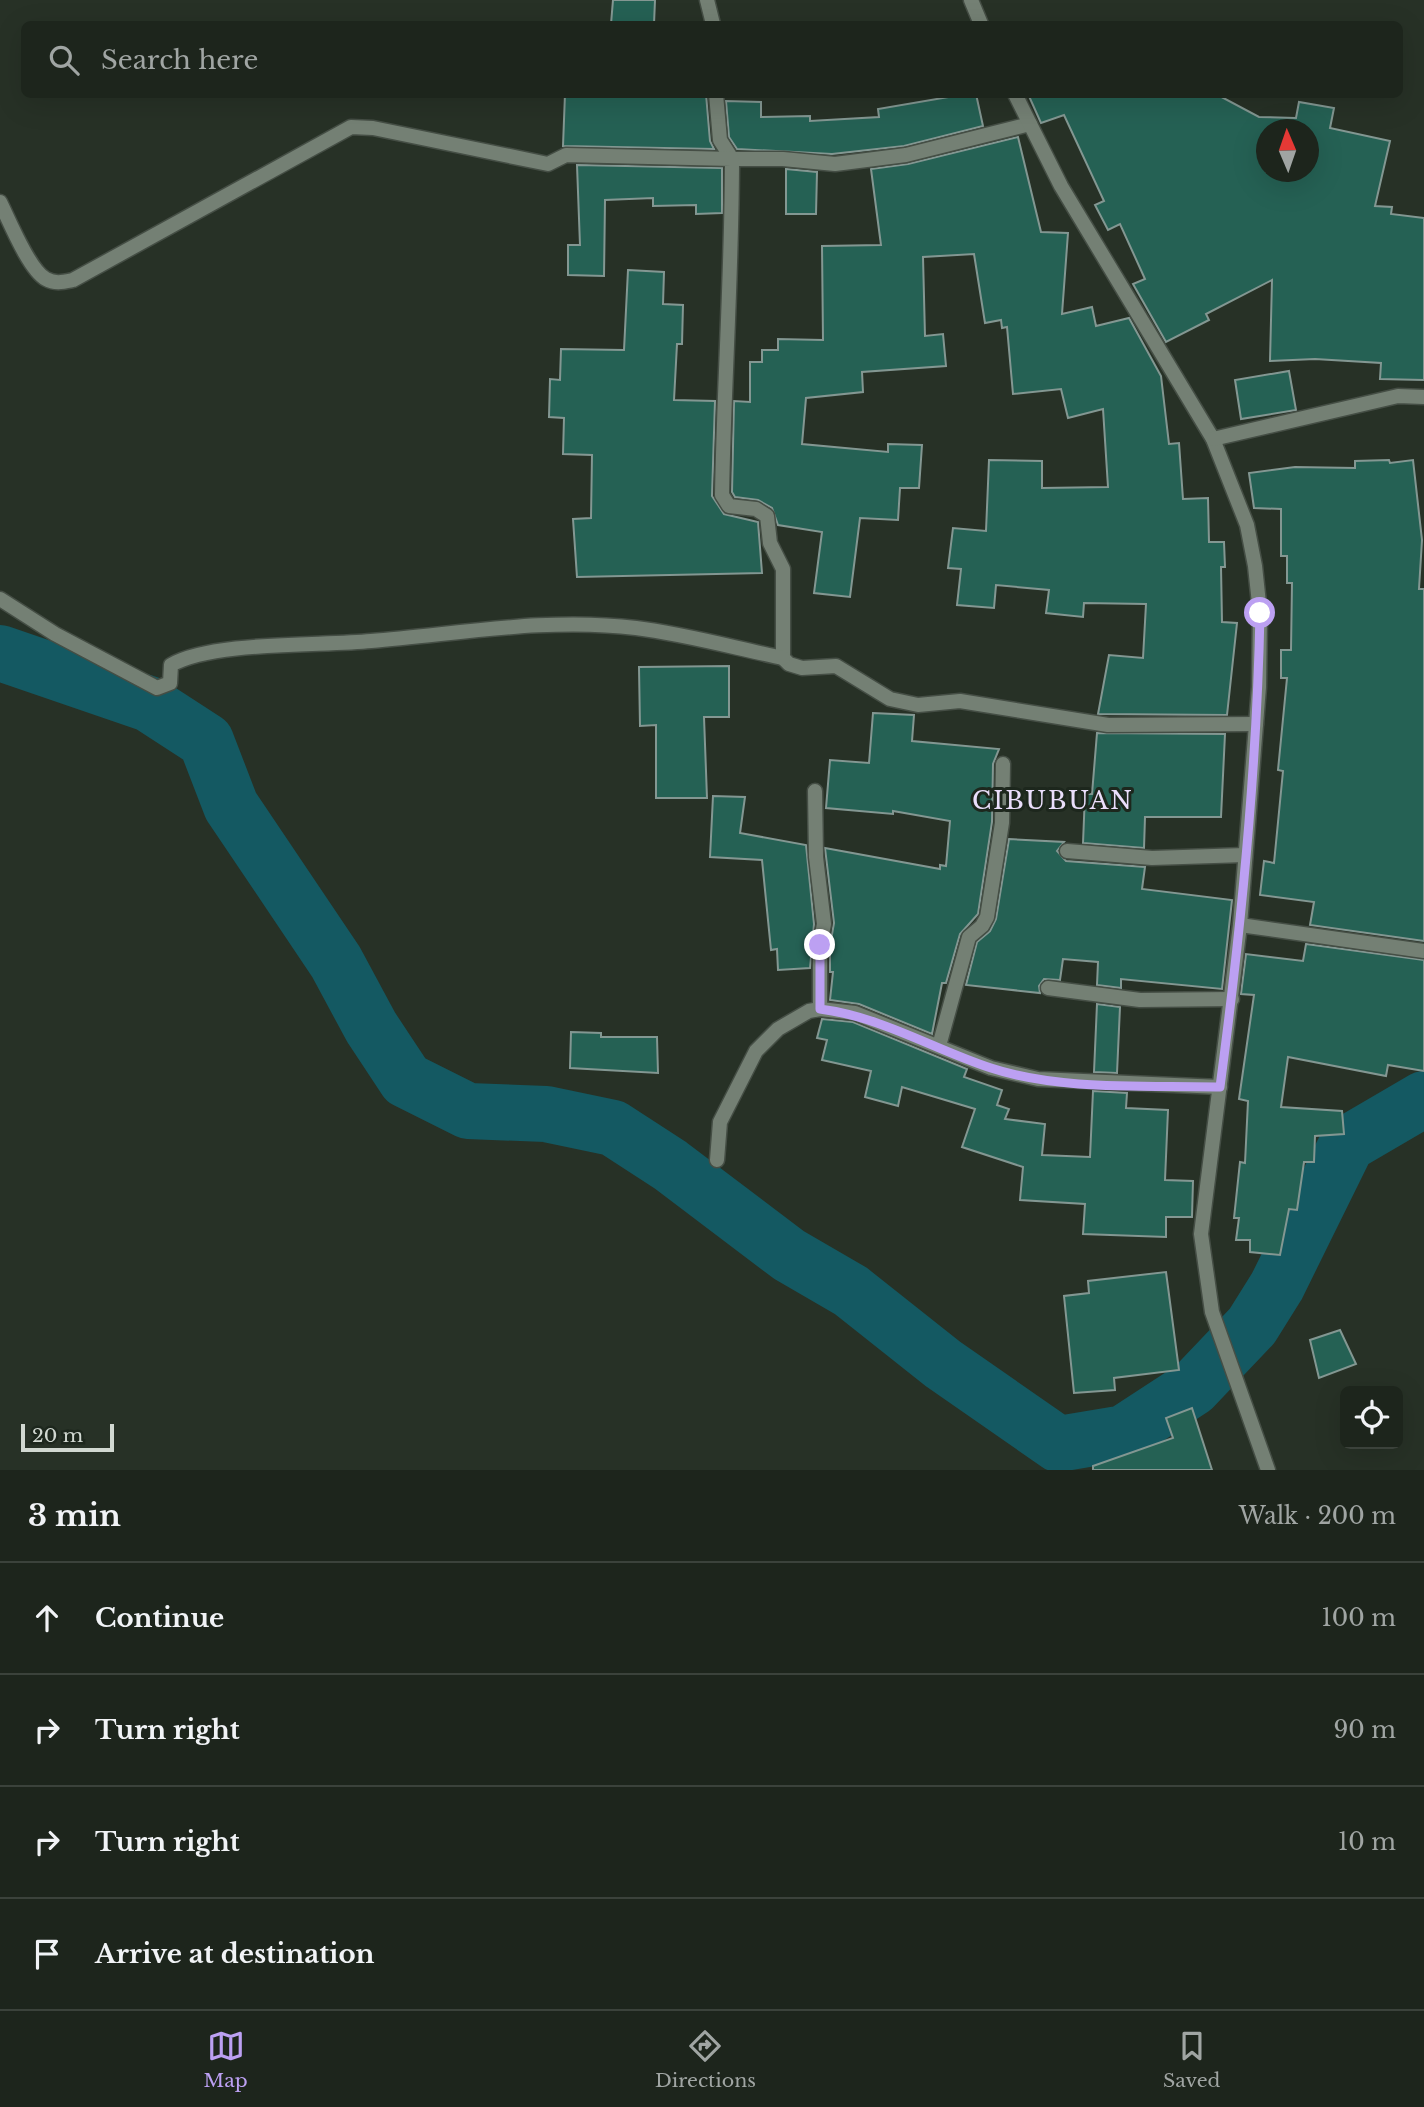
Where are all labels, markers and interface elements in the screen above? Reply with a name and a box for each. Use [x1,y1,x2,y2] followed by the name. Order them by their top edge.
[21,21,1403,98] search box
[45,41,83,79] icon: search
[101,44,258,76] text: Search here
[1256,119,1319,182] north arrow
[1244,597,1275,628] route start
[972,786,1134,815] district label: CIBUBUAN
[804,929,835,960] route end
[1340,1386,1403,1449] map controls
[1340,1386,1403,1449] button: locate
[21,1421,114,1453] scale bar
[32,1424,83,1447] text: 20 m
[28,1497,121,1534] text: 3 min
[1239,1502,1396,1530] text: Walk · 200 m
[28,1599,66,1637] icon: ahead
[95,1602,224,1634] text: Continue
[1322,1604,1396,1632] text: 100 m
[28,1711,66,1749] icon: right
[95,1714,240,1746] text: Turn right
[1334,1716,1396,1744] text: 90 m
[28,1823,66,1861] icon: right
[95,1826,240,1858] text: Turn right
[1338,1828,1396,1856] text: 10 m
[28,1935,66,1973] icon: arrive
[95,1938,375,1970] text: Arrive at destination
[204,2027,248,2092] tab: Map
[655,2027,756,2092] tab: Directions
[1163,2027,1220,2092] tab: Saved

